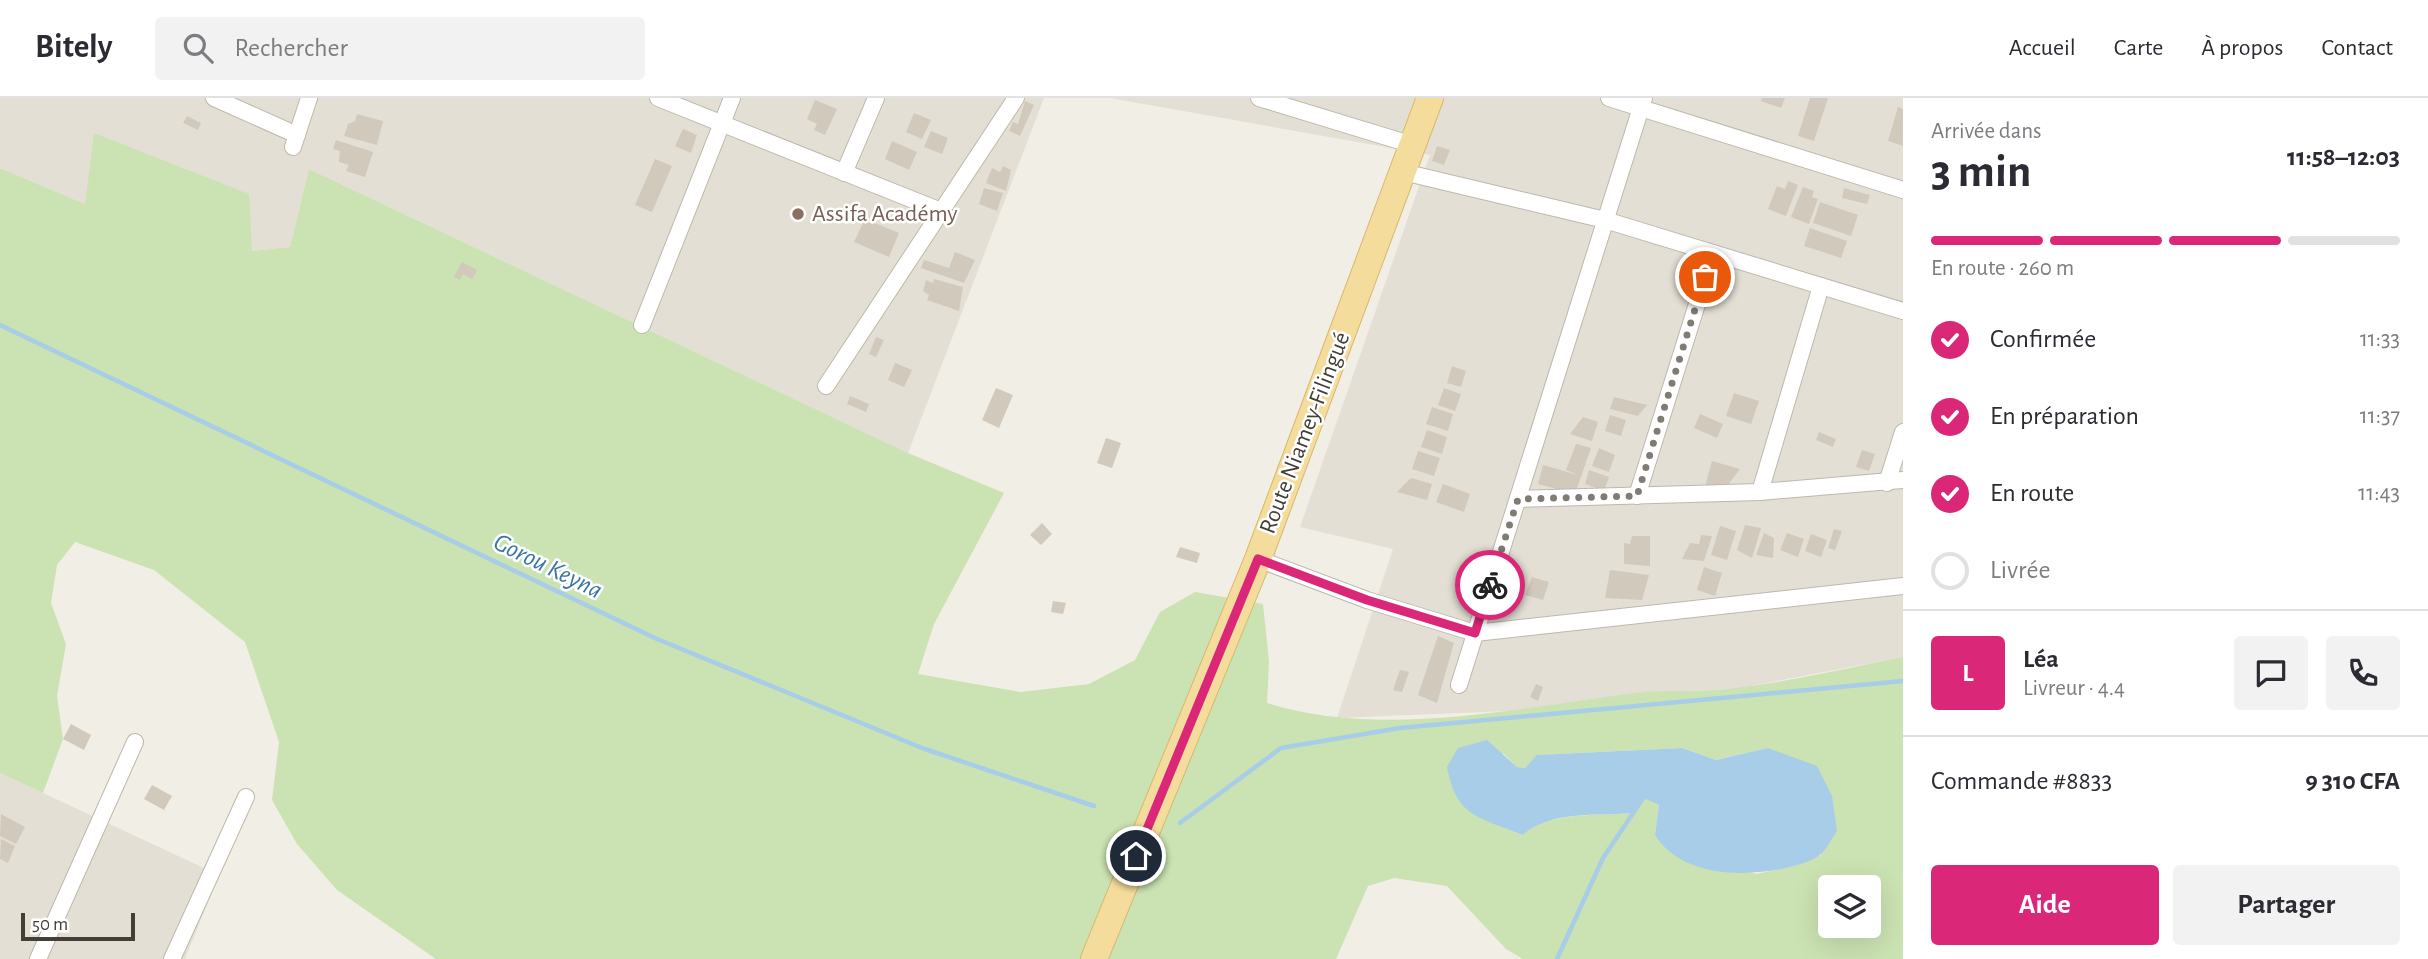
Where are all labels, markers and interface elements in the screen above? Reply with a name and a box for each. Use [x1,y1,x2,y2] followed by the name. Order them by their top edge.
[155,17,645,80] search box
[179,29,217,67] icon: search
[35,31,113,64] text: Bitely
[235,35,348,61] text: Rechercher
[2009,36,2076,60] text: Accueil
[2114,36,2163,60] text: Carte
[2201,36,2283,60] text: À propos
[2321,36,2393,60] text: Contact
[1931,120,2042,143] text: Arrivée dans
[2287,144,2400,170] text: 11:58–12:03
[1931,149,2031,195] text: 3 min
[812,202,958,226] place label: Assifa Académy
[790,206,806,222] marker: Assifa Académy
[1675,247,1735,307] pin
[1931,257,2074,280] text: En route · 260 m
[1686,258,1724,296] icon: bag
[1931,321,1969,359] icon: check
[1990,326,2096,352] text: Confirmée
[2360,328,2400,351] text: 11:33
[1256,329,1354,537] street label: Route Niamey-Filingué
[1931,398,1969,436] icon: check
[1990,403,2139,429] text: En préparation
[2360,405,2400,428] text: 11:37
[1931,475,1969,513] icon: check
[1990,480,2074,506] text: En route
[2358,482,2400,505] text: 11:43
[490,529,606,603] water label: Gorou Keyna
[1455,550,1525,620] courier
[1990,557,2050,583] text: Livrée
[1471,566,1509,604] icon: bike
[2234,636,2308,710] button: chat
[2326,636,2400,710] button: phone
[2023,646,2059,672] text: Léa
[1962,660,1974,686] text: L
[2023,677,2125,700] text: Livreur · 4.4
[1931,768,2112,794] text: Commande #8833
[2305,768,2400,794] text: 9 310 CFA
[1106,826,1166,886] pin
[1117,837,1155,875] icon: home
[1931,865,2159,945] button: Aide
[2173,865,2400,945] button: Partager
[1818,875,1881,938] map controls
[1818,875,1881,938] button: layers
[21,910,135,942] scale bar
[32,915,68,934] text: 50 m

